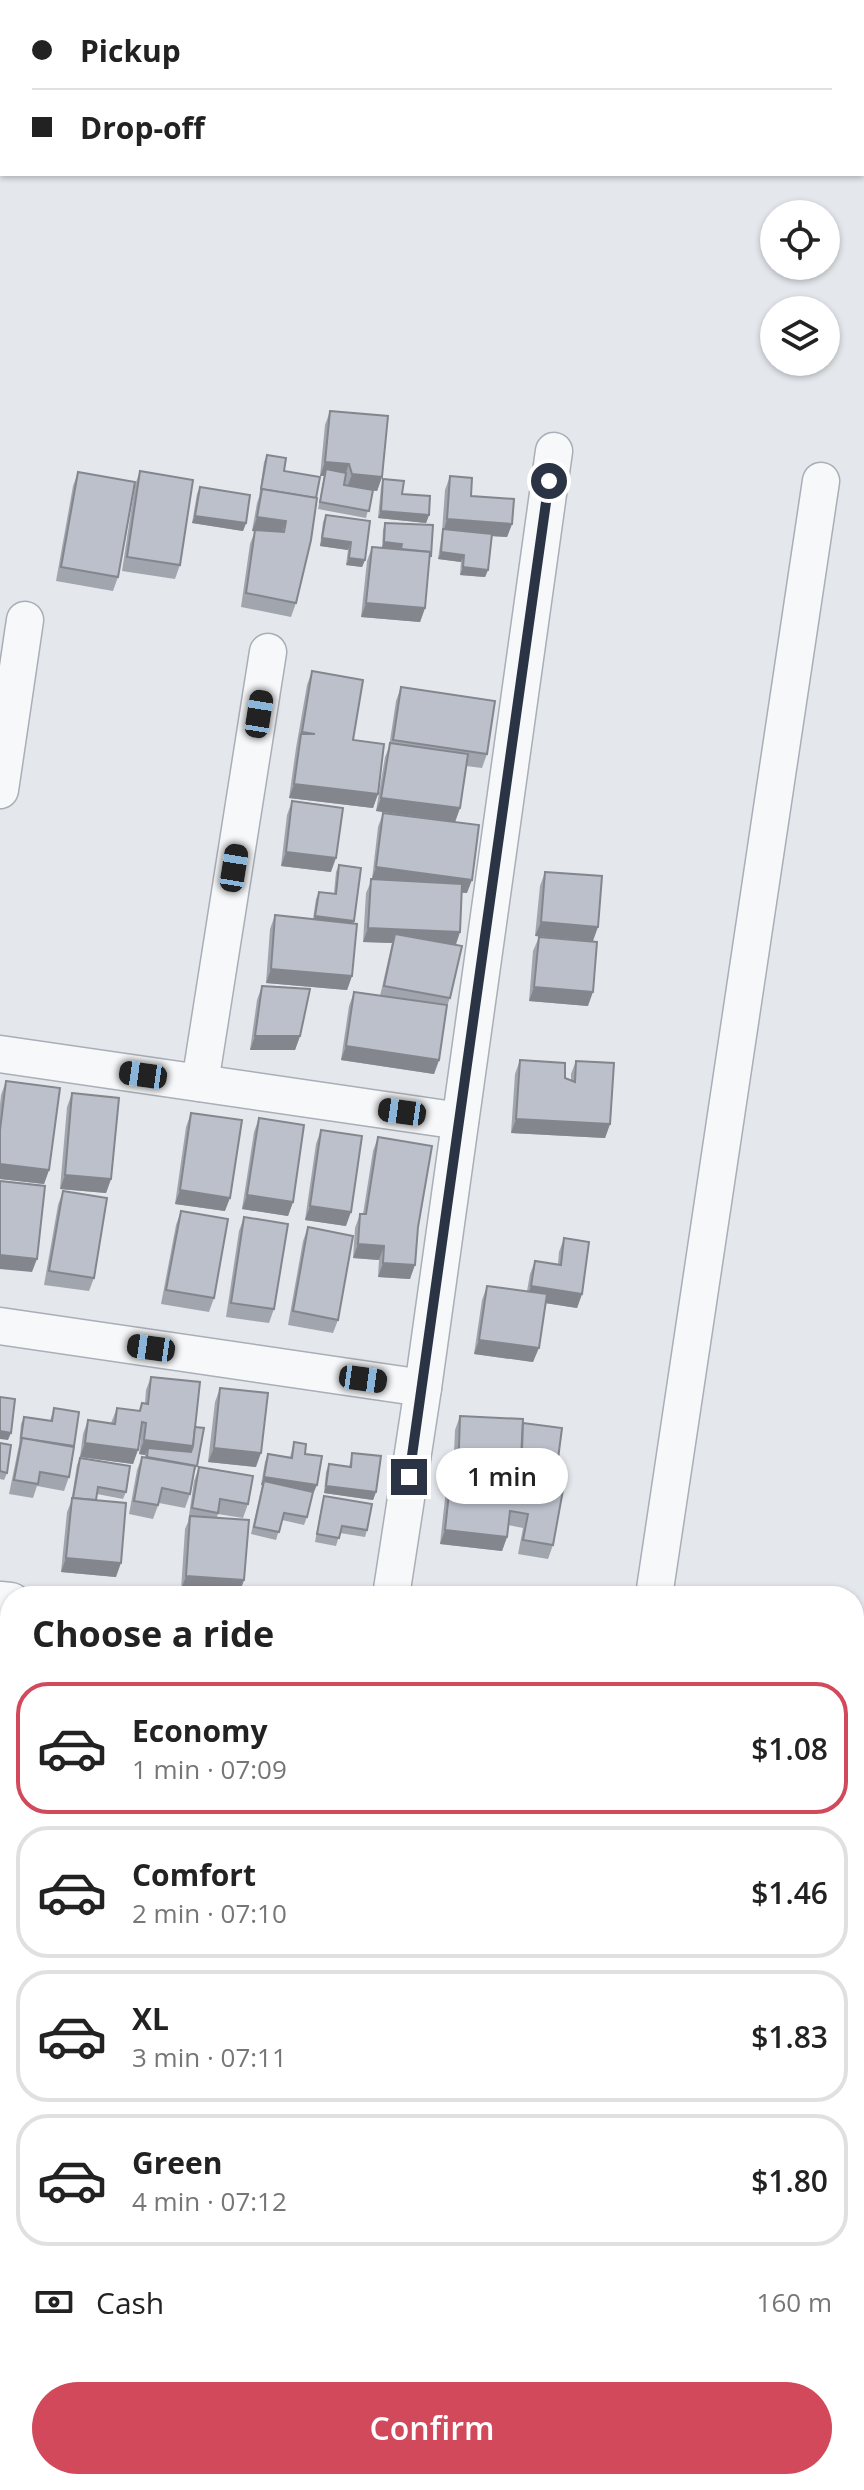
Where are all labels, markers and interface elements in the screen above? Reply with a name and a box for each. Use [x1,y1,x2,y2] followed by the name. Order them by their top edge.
[80,30,181,71] text: Pickup
[80,107,205,148] text: Drop-off
[760,200,840,376] map controls
[760,200,840,280] button: locate
[760,296,840,376] button: layers
[531,463,567,499] route start
[243,688,275,740] car
[218,842,250,894] car
[118,1060,168,1090] car
[377,1097,427,1127] car
[126,1333,176,1363] car
[338,1364,388,1394] car
[437,1449,569,1505] callout: 1 min
[467,1458,537,1494] text: 1 min
[391,1459,427,1495] route end
[32,1609,274,1658] text: Choose a ride
[132,1710,268,1751] text: Economy
[36,1712,108,1784] icon: car
[751,1728,828,1769] text: $1.08
[132,1751,287,1787] text: 1 min · 07:09
[132,1854,256,1895] text: Comfort
[36,1856,108,1928] icon: car
[751,1872,828,1913] text: $1.46
[132,1895,287,1931] text: 2 min · 07:10
[132,1998,169,2039] text: XL
[36,2000,108,2072] icon: car
[751,2016,828,2057] text: $1.83
[132,2039,287,2075] text: 3 min · 07:11
[132,2142,223,2183] text: Green
[36,2144,108,2216] icon: car
[751,2160,828,2201] text: $1.80
[132,2183,287,2219] text: 4 min · 07:12
[32,2280,76,2324] icon: cash
[96,2282,164,2323] text: Cash
[757,2284,832,2320] text: 160 m
[32,2382,832,2474] button: Confirm

